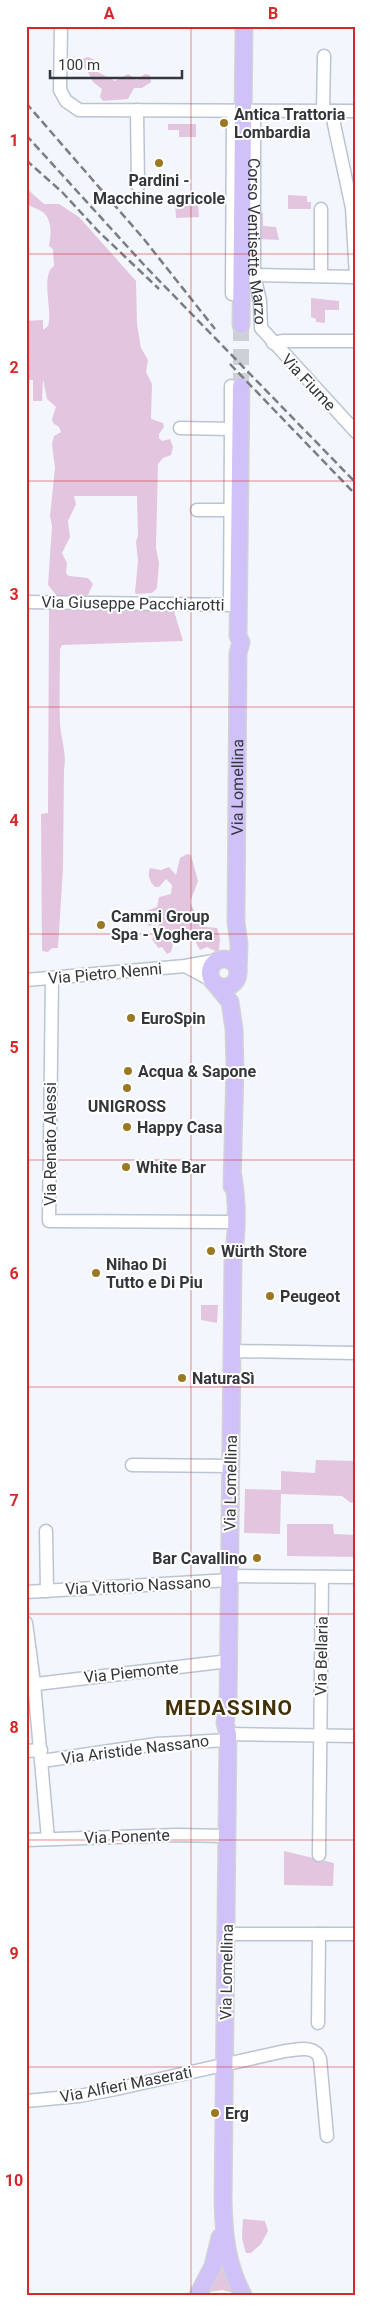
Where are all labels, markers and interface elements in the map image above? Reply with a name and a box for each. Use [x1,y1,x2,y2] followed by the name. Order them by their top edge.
[104,4,115,23] text: A
[268,4,278,23] text: B
[50,48,182,80] scale bar
[58,56,100,74] text: 100 m
[234,105,346,142] place label: Antica Trattoria Lombardia
[218,117,230,129] marker: Antica Trattoria Lombardia
[9,131,19,150] text: 1
[153,157,165,169] marker: Pardini - Macchine agricole
[244,158,270,325] street label: Corso Ventisette Marzo
[93,171,225,208] place label: Pardini - Macchine agricole
[278,350,340,415] street label: Via Fiume
[9,358,19,377] text: 2
[9,585,19,604] text: 3
[41,592,225,615] street label: Via Giuseppe Pacchiarotti
[228,739,247,835] street label: Via Lomellina
[9,811,19,830] text: 4
[111,907,213,944] place label: Cammi Group Spa - Voghera
[95,919,107,931] marker: Cammi Group Spa - Voghera
[47,959,163,988] street label: Via Pietro Nenni
[141,1009,206,1028] place label: EuroSpin
[125,1012,137,1024] marker: EuroSpin
[9,1038,19,1057] text: 5
[138,1062,257,1081] place label: Acqua & Sapone
[122,1065,134,1077] marker: Acqua & Sapone
[41,1082,60,1206] street label: Via Renato Alessi
[121,1082,133,1094] marker: UNIGROSS
[88,1097,166,1116] place label: UNIGROSS
[137,1118,223,1137] place label: Happy Casa
[121,1121,133,1133] marker: Happy Casa
[136,1158,206,1177] place label: White Bar
[120,1161,132,1173] marker: White Bar
[221,1242,307,1261] place label: Würth Store
[205,1245,217,1257] marker: Würth Store
[106,1255,203,1292] place label: Nihao Di Tutto e Di Piu
[9,1264,19,1283] text: 6
[90,1267,102,1279] marker: Nihao Di Tutto e Di Piu
[280,1287,341,1306] place label: Peugeot
[264,1290,276,1302] marker: Peugeot
[192,1369,255,1388] place label: NaturaSì
[176,1372,188,1384] marker: NaturaSì
[220,1435,241,1531] street label: Via Lomellina
[9,1491,19,1510] text: 7
[152,1549,247,1568] place label: Bar Cavallino
[251,1552,263,1564] marker: Bar Cavallino
[65,1572,211,1599] street label: Via Vittorio Nassano
[311,1616,332,1696] street label: Via Bellaria
[83,1658,179,1687] street label: Via Piemonte
[165,1696,293,1720] district label: MEDASSINO
[9,1718,19,1737] text: 8
[60,1731,210,1768] street label: Via Aristide Nassano
[84,1826,170,1847] street label: Via Ponente
[216,1924,237,2020] street label: Via Lomellina
[9,1944,19,1963] text: 9
[58,2062,194,2107] street label: Via Alfieri Maserati
[225,2104,249,2123] place label: Erg
[209,2107,221,2119] marker: Erg
[5,2171,23,2190] text: 10

